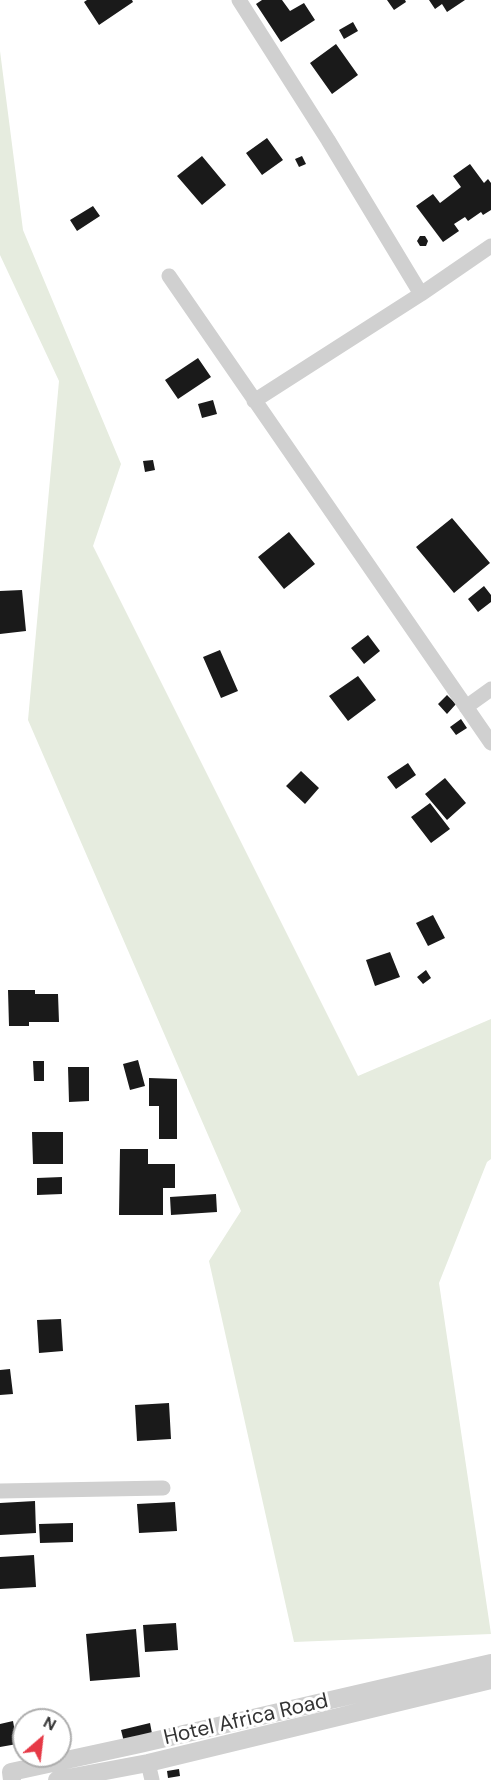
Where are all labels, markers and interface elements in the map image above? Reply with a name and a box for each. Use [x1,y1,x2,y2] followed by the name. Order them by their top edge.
[161,1689,331,1751] street label: Hotel Africa Road
[12,1708,72,1768] north arrow
[40,1711,60,1735] text: N

